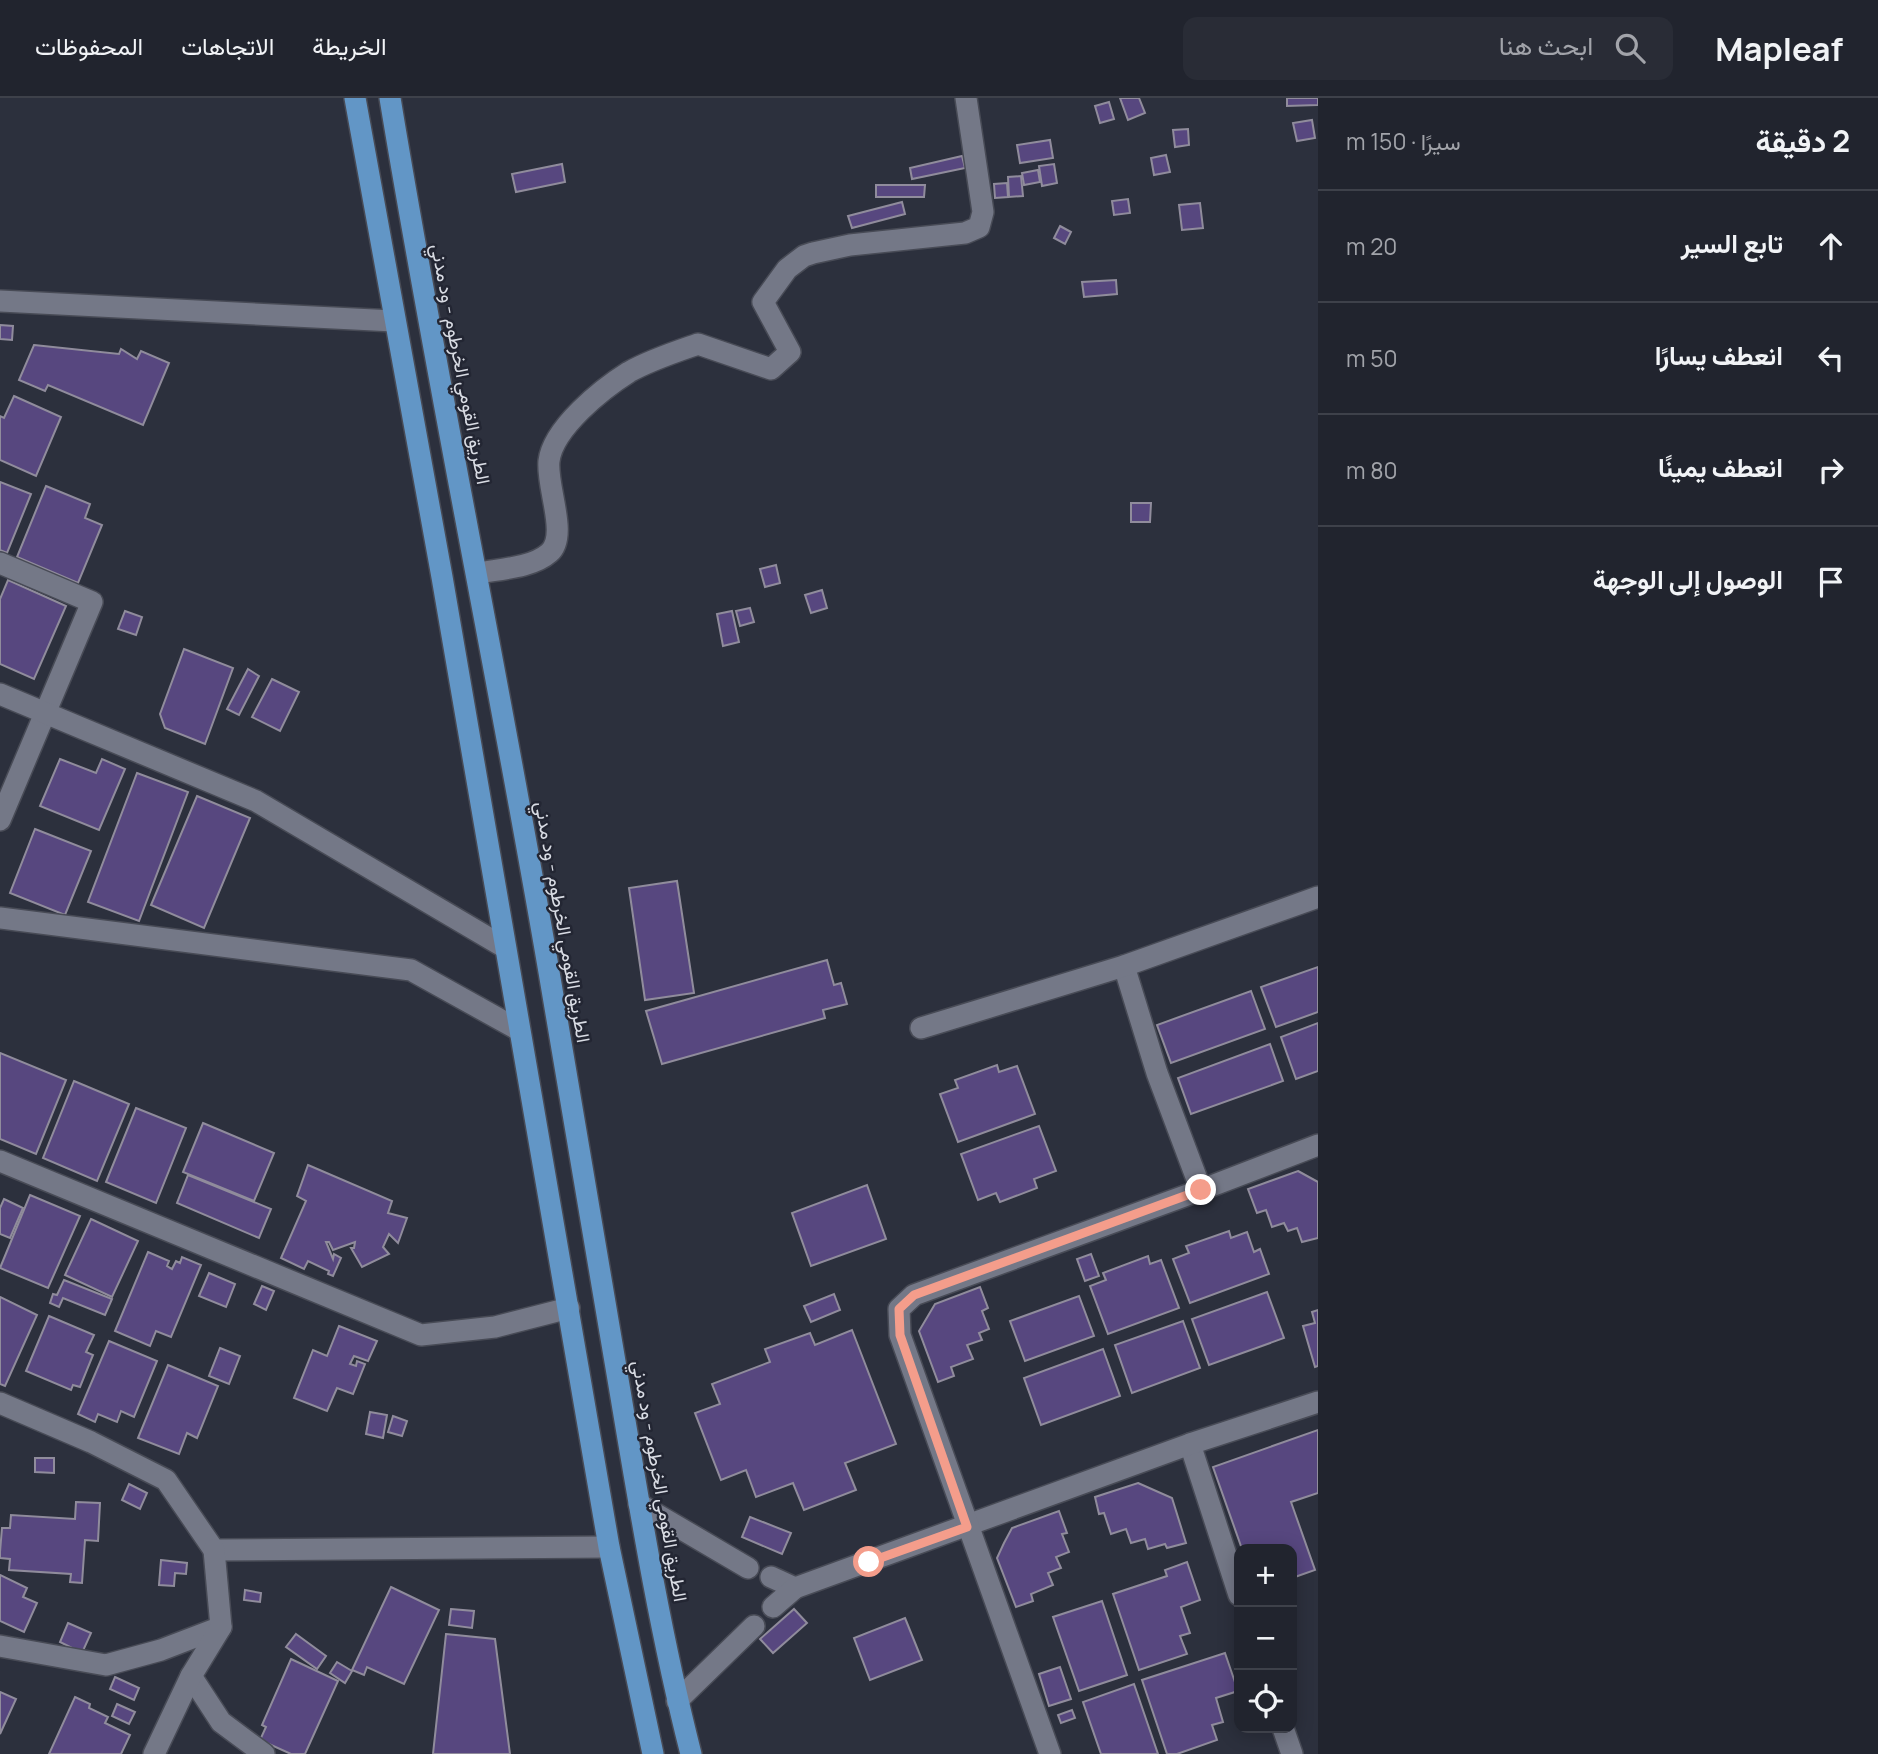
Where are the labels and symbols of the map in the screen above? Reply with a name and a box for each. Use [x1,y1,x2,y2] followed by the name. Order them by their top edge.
[422,241,497,487] street label: الطريق القومي الخرطوم - ود مدني
[526,799,597,1045] street label: الطريق القومي الخرطوم - ود مدني
[1185,1174,1216,1205] route end
[623,1358,694,1604] street label: الطريق القومي الخرطوم - ود مدني
[853,1546,884,1577] route start

